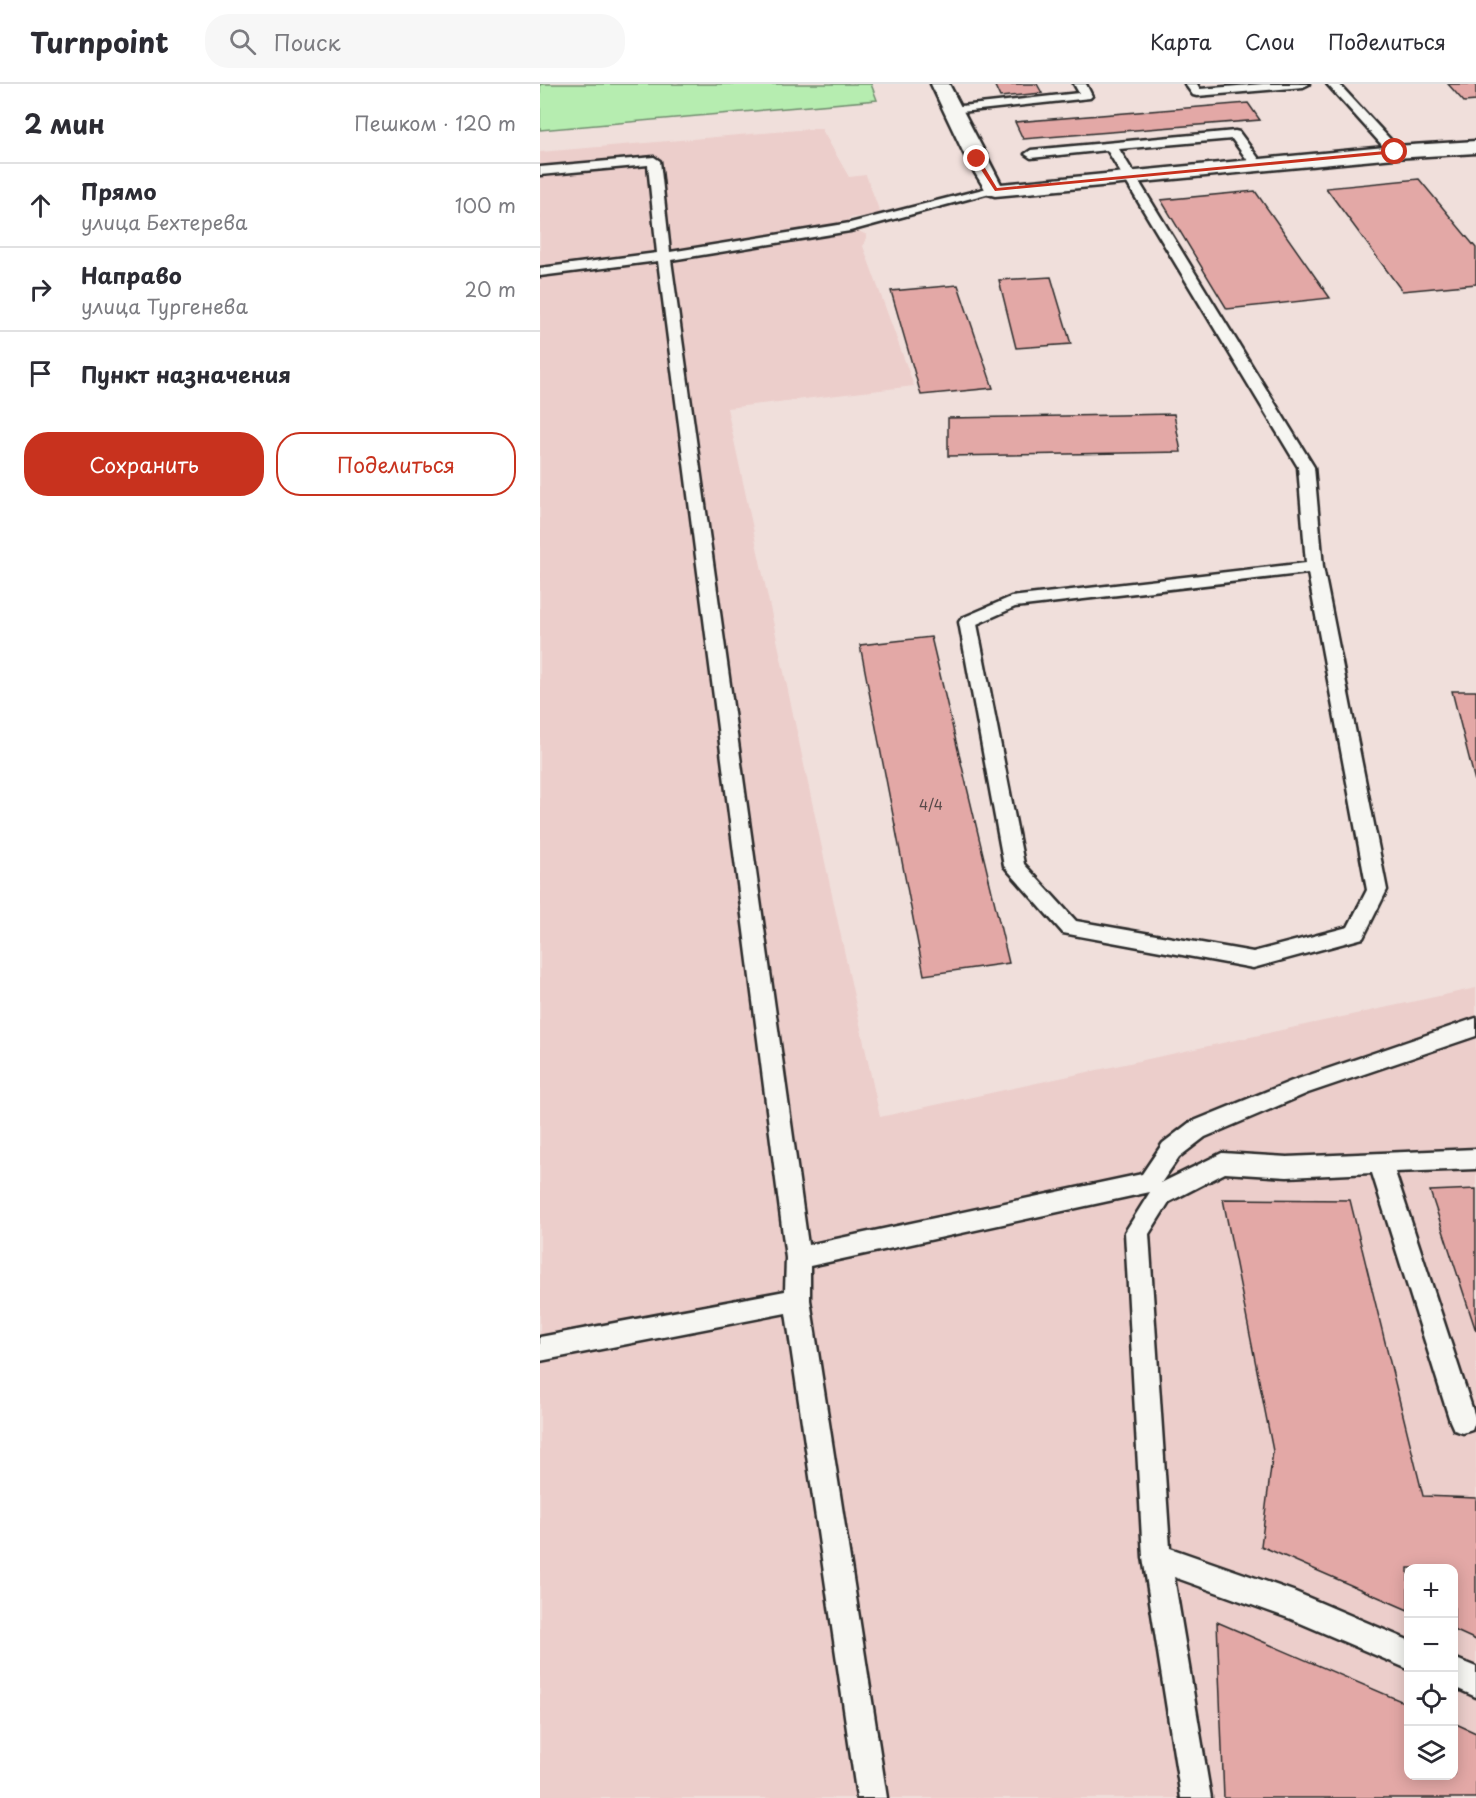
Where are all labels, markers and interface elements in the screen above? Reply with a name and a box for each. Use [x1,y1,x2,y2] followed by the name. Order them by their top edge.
[205,14,625,68] search box
[30,20,169,63] text: Turnpoint
[226,25,259,58] icon: search
[274,25,341,58] text: Поиск
[1150,25,1212,57] text: Карта
[1245,25,1295,57] text: Слои
[1328,25,1446,57] text: Поделиться
[24,104,105,143] text: 2 мин
[354,108,516,138] text: Пешком · 120 m
[1381,138,1407,164] route start
[963,145,989,171] route end
[81,174,156,207] text: Прямо
[24,189,57,222] icon: ahead
[455,190,516,220] text: 100 m
[81,207,247,237] text: улица Бехтерева
[81,258,182,291] text: Направо
[24,273,57,306] icon: right
[464,274,516,304] text: 20 m
[81,291,248,321] text: улица Тургенева
[24,357,57,390] icon: arrive
[81,357,291,390] text: Пункт назначения
[24,432,264,496] button: Сохранить
[276,432,516,496] button: Поделиться
[919,794,943,815] house number: 4/4
[1404,1564,1458,1780] map controls
[1404,1564,1458,1618] button: +
[1404,1618,1458,1672] button: −
[1404,1672,1458,1726] button: locate
[1404,1726,1458,1780] button: layers

